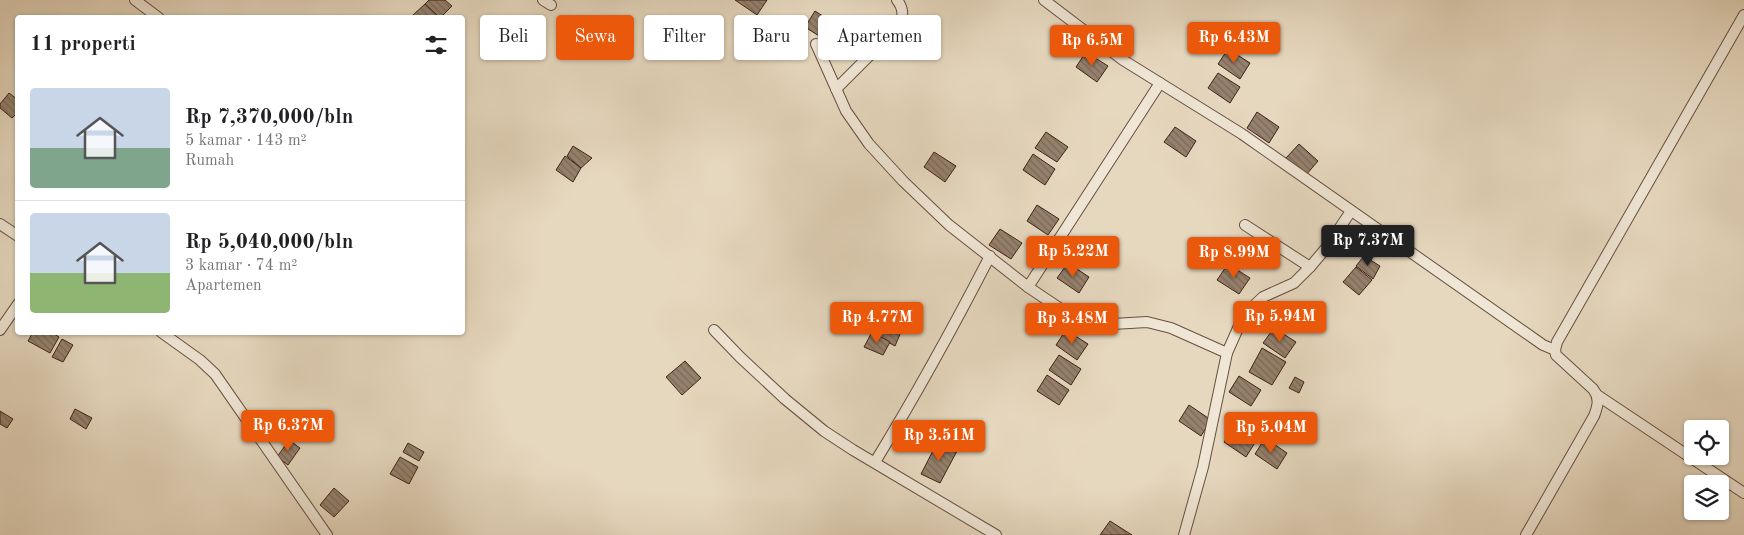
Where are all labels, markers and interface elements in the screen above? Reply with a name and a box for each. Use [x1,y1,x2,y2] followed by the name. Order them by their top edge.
[480,15,546,60] chip: Beli
[556,15,634,60] chip: Sewa
[644,15,724,60] chip: Filter
[734,15,808,60] chip: Baru
[818,15,941,60] chip: Apartemen
[1182,22,1286,64] pin: Rp 6.43M
[1046,24,1138,67] pin: Rp 6.5M
[1198,30,1270,46] text: Rp 6.43M
[422,31,450,59] icon: filters
[1061,33,1123,49] text: Rp 6.5M
[30,34,136,55] text: 11 properti
[185,107,353,128] text: Rp 7,370,000/bln
[70,108,130,168] icon: home
[185,133,307,149] text: 5 kamar · 143 m²
[185,153,234,169] text: Rumah
[1316,224,1420,267] pin: Rp 7.37M
[185,232,353,253] text: Rp 5,040,000/bln
[70,233,130,293] icon: home
[1332,233,1404,249] text: Rp 7.37M
[1021,236,1125,278] pin: Rp 5.22M
[1182,236,1286,279] pin: Rp 8.99M
[1037,244,1109,260] text: Rp 5.22M
[1198,245,1270,261] text: Rp 8.99M
[185,258,297,274] text: 3 kamar · 74 m²
[185,278,262,294] text: Apartemen
[1228,300,1332,343] pin: Rp 5.94M
[825,302,929,344] pin: Rp 4.77M
[1020,302,1124,345] pin: Rp 3.48M
[1244,309,1316,325] text: Rp 5.94M
[841,310,913,326] text: Rp 4.77M
[1036,311,1108,327] text: Rp 3.48M
[236,410,340,452] pin: Rp 6.37M
[1219,412,1323,454] pin: Rp 5.04M
[252,418,324,434] text: Rp 6.37M
[887,420,991,462] pin: Rp 3.51M
[1235,420,1307,436] text: Rp 5.04M
[1684,420,1729,520] map controls
[1684,420,1729,465] button: locate
[903,428,975,444] text: Rp 3.51M
[1684,475,1729,520] button: layers

